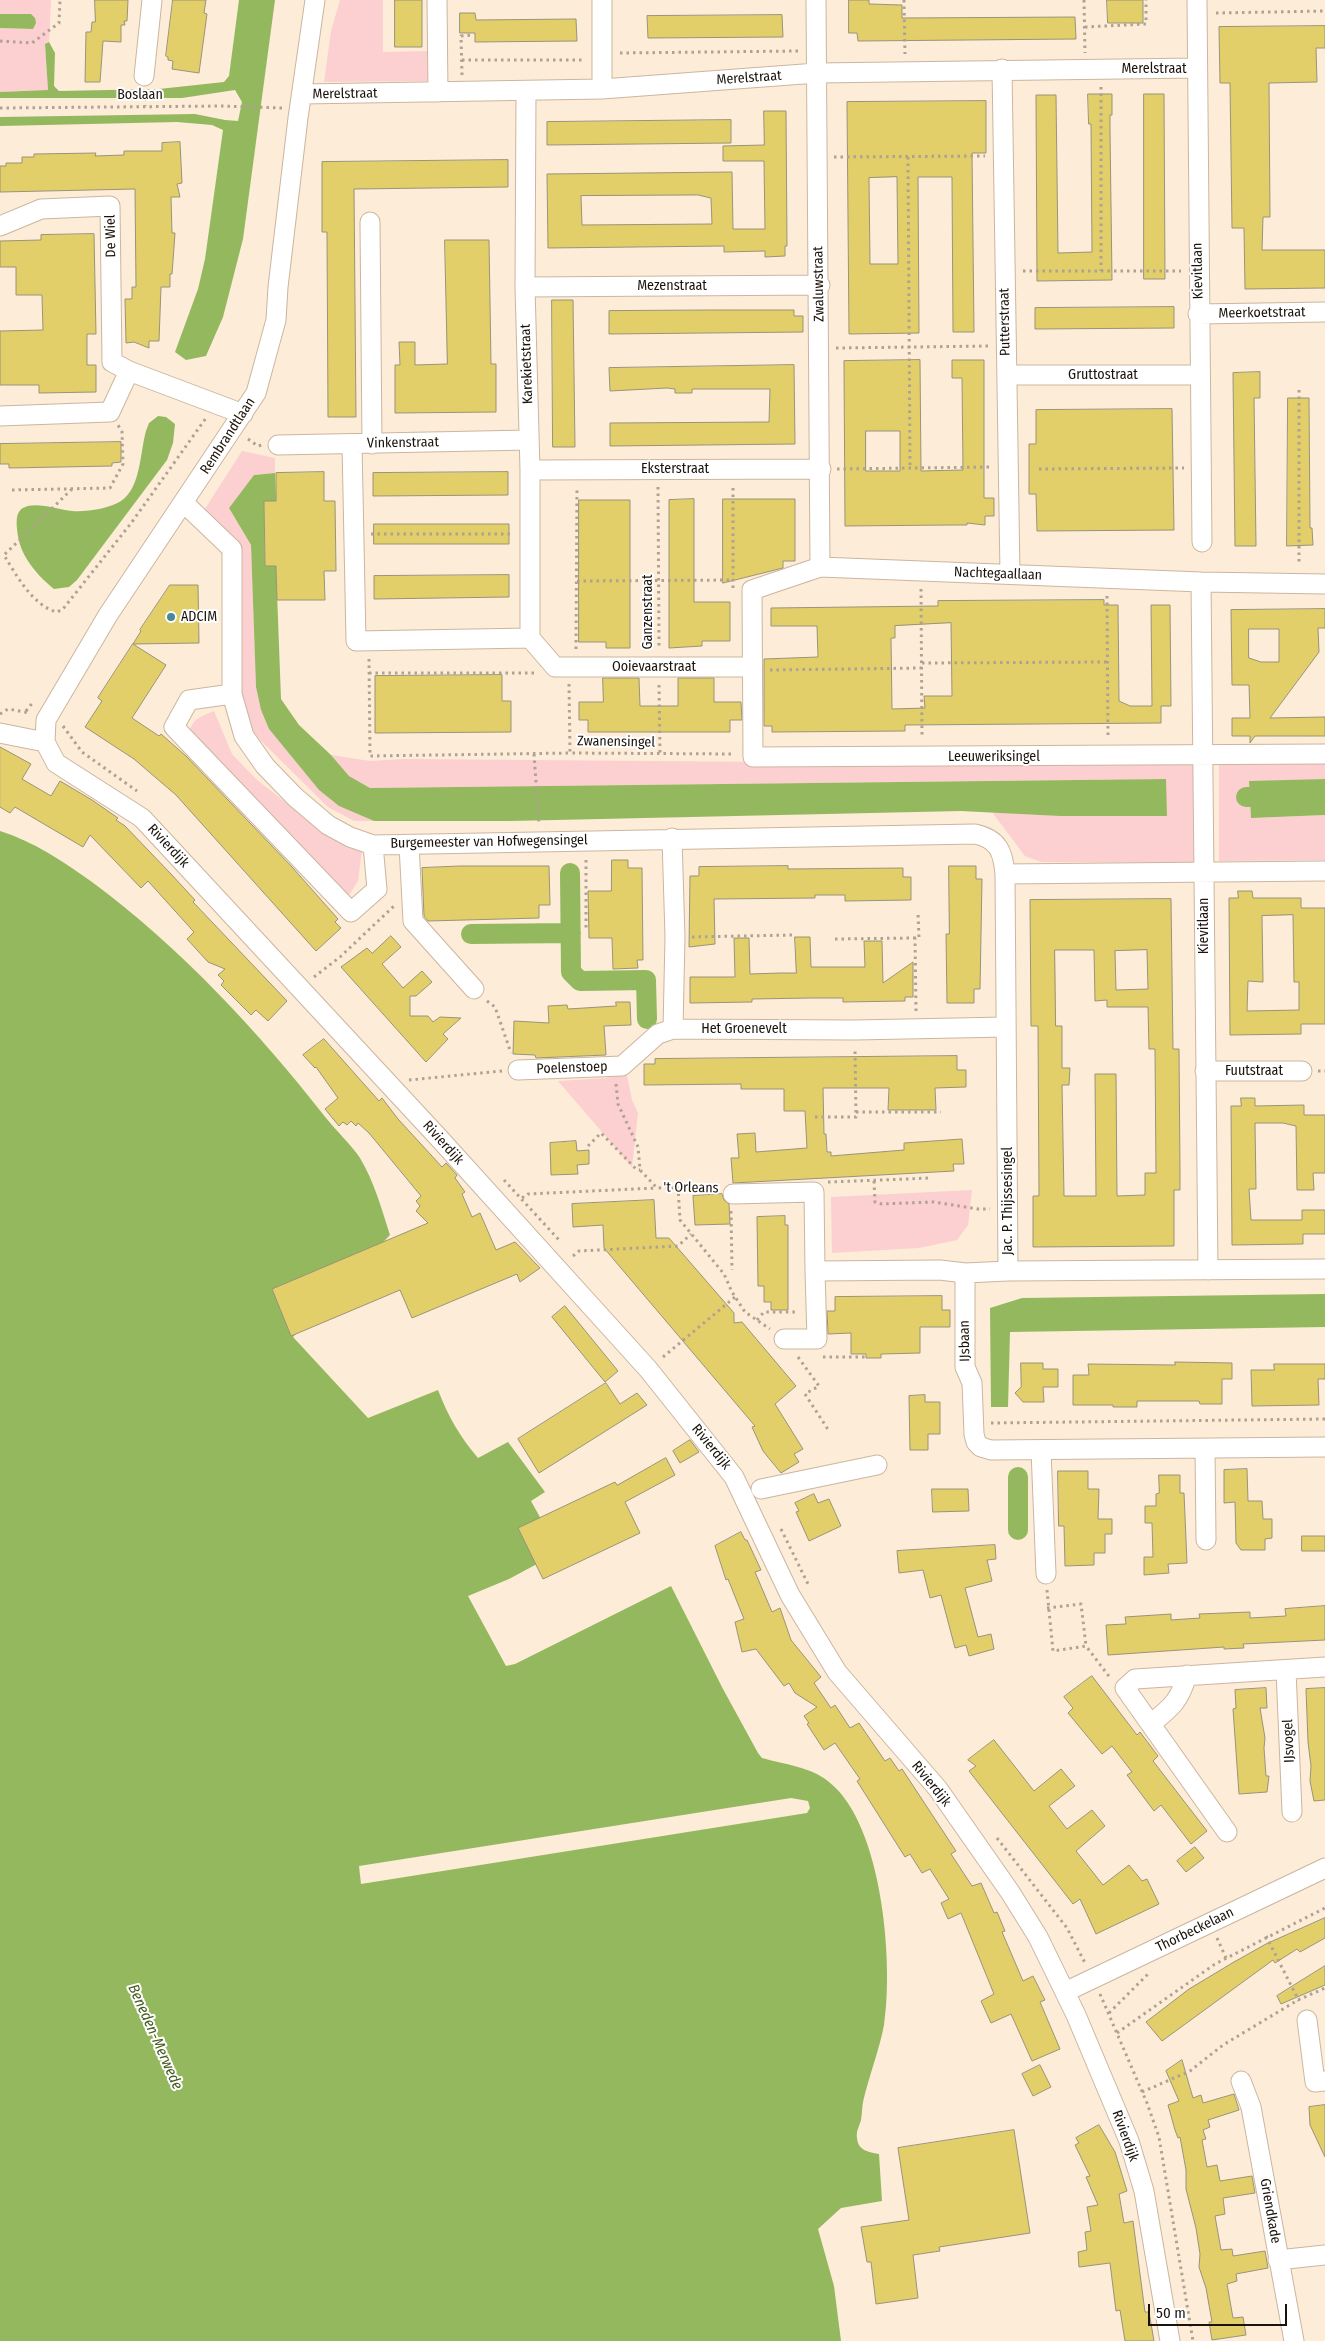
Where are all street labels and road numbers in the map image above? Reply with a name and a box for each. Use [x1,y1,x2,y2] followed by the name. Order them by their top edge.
[1121,61,1187,77] street label: Merelstraat
[716,67,782,89] street label: Merelstraat
[312,85,378,103] street label: Merelstraat
[117,87,163,103] street label: Boslaan
[102,214,120,258] street label: De Wiel
[1189,243,1207,299] street label: Kievitlaan
[810,246,828,322] street label: Zwaluwstraat
[637,278,707,294] street label: Mezenstraat
[996,288,1014,356] street label: Putterstraat
[1218,304,1306,322] street label: Meerkoetstraat
[517,324,537,404] street label: Karekietstraat
[1068,367,1138,383] street label: Gruttostraat
[197,395,259,477] street label: Rembrandtlaan
[367,434,439,452] street label: Vinkenstraat
[641,461,709,477] street label: Eksterstraat
[954,564,1042,584] street label: Nachtegaallaan
[640,574,656,650] street label: Ganzenstraat
[612,659,696,675] street label: Ooievaarstraat
[577,733,655,751] street label: Zwanensingel
[948,749,1040,765] street label: Leeuweriksingel
[144,821,192,871] street label: Rivierdijk
[390,832,588,852] street label: Burgemeester van Hofwegensingel
[1196,898,1212,954] street label: Kievitlaan
[701,1021,787,1037] street label: Het Groenevelt
[536,1058,608,1078] street label: Poelenstoep
[1225,1063,1283,1079] street label: Fuutstraat
[419,1118,467,1168] street label: Rivierdijk
[1000,1147,1016,1255] street label: Jac. P. Thijssesingel
[663,1179,719,1197] street label: 't Orleans
[956,1320,974,1362] street label: IJsbaan
[688,1421,734,1473] street label: Rivierdijk
[1280,1719,1298,1763] street label: IJsvogel
[908,1758,954,1810] street label: Rivierdijk
[1153,1904,1237,1956] street label: Thorbeckelaan
[1108,2108,1142,2164] street label: Rivierdijk
[1256,2177,1284,2245] street label: Griendkade

